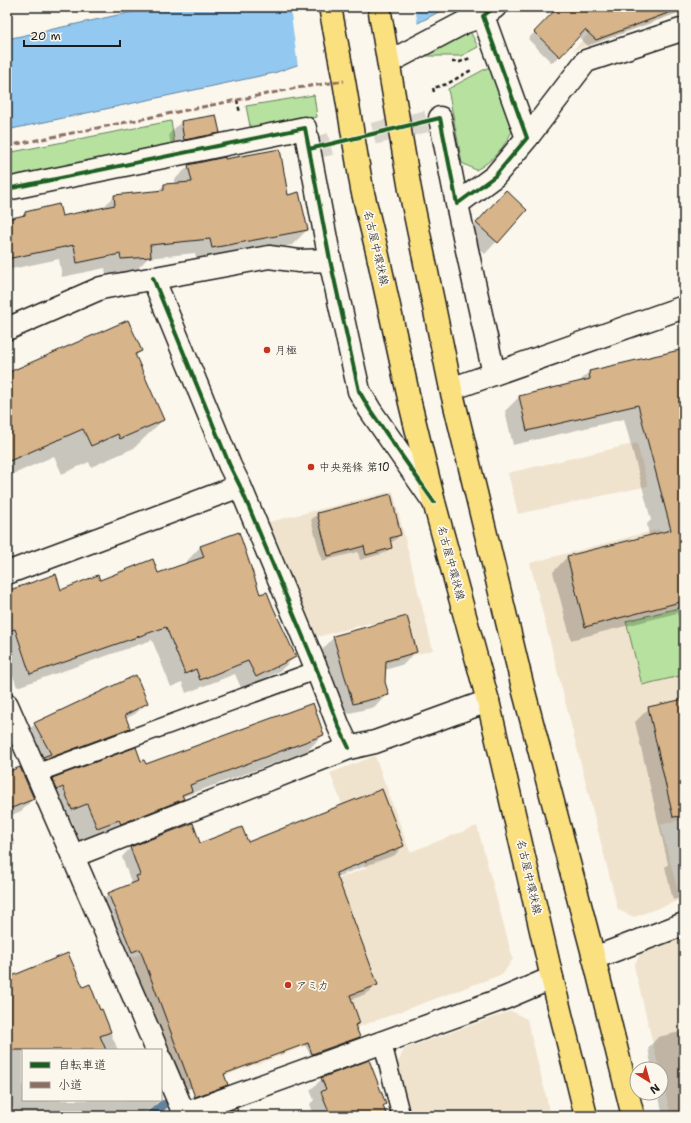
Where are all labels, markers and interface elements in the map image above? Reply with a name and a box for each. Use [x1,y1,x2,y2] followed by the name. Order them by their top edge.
[24,22,120,48] scale bar
[30,28,61,44] text: 20 m
[360,209,392,287] street label: 名古屋中環状線
[275,343,297,358] place label: 月極
[262,345,272,355] marker: 月極
[319,460,390,475] place label: 中央発條 第10
[306,462,316,472] marker: 中央発條 第10
[434,524,468,602] street label: 名古屋中環状線
[513,838,545,916] street label: 名古屋中環状線
[296,978,329,993] place label: アミカ
[283,980,293,990] marker: アミカ
[22,1049,162,1101] legend
[58,1057,106,1073] text: 自転車道
[629,1061,669,1101] north arrow
[58,1077,82,1093] text: 小道
[646,1080,663,1097] text: N

